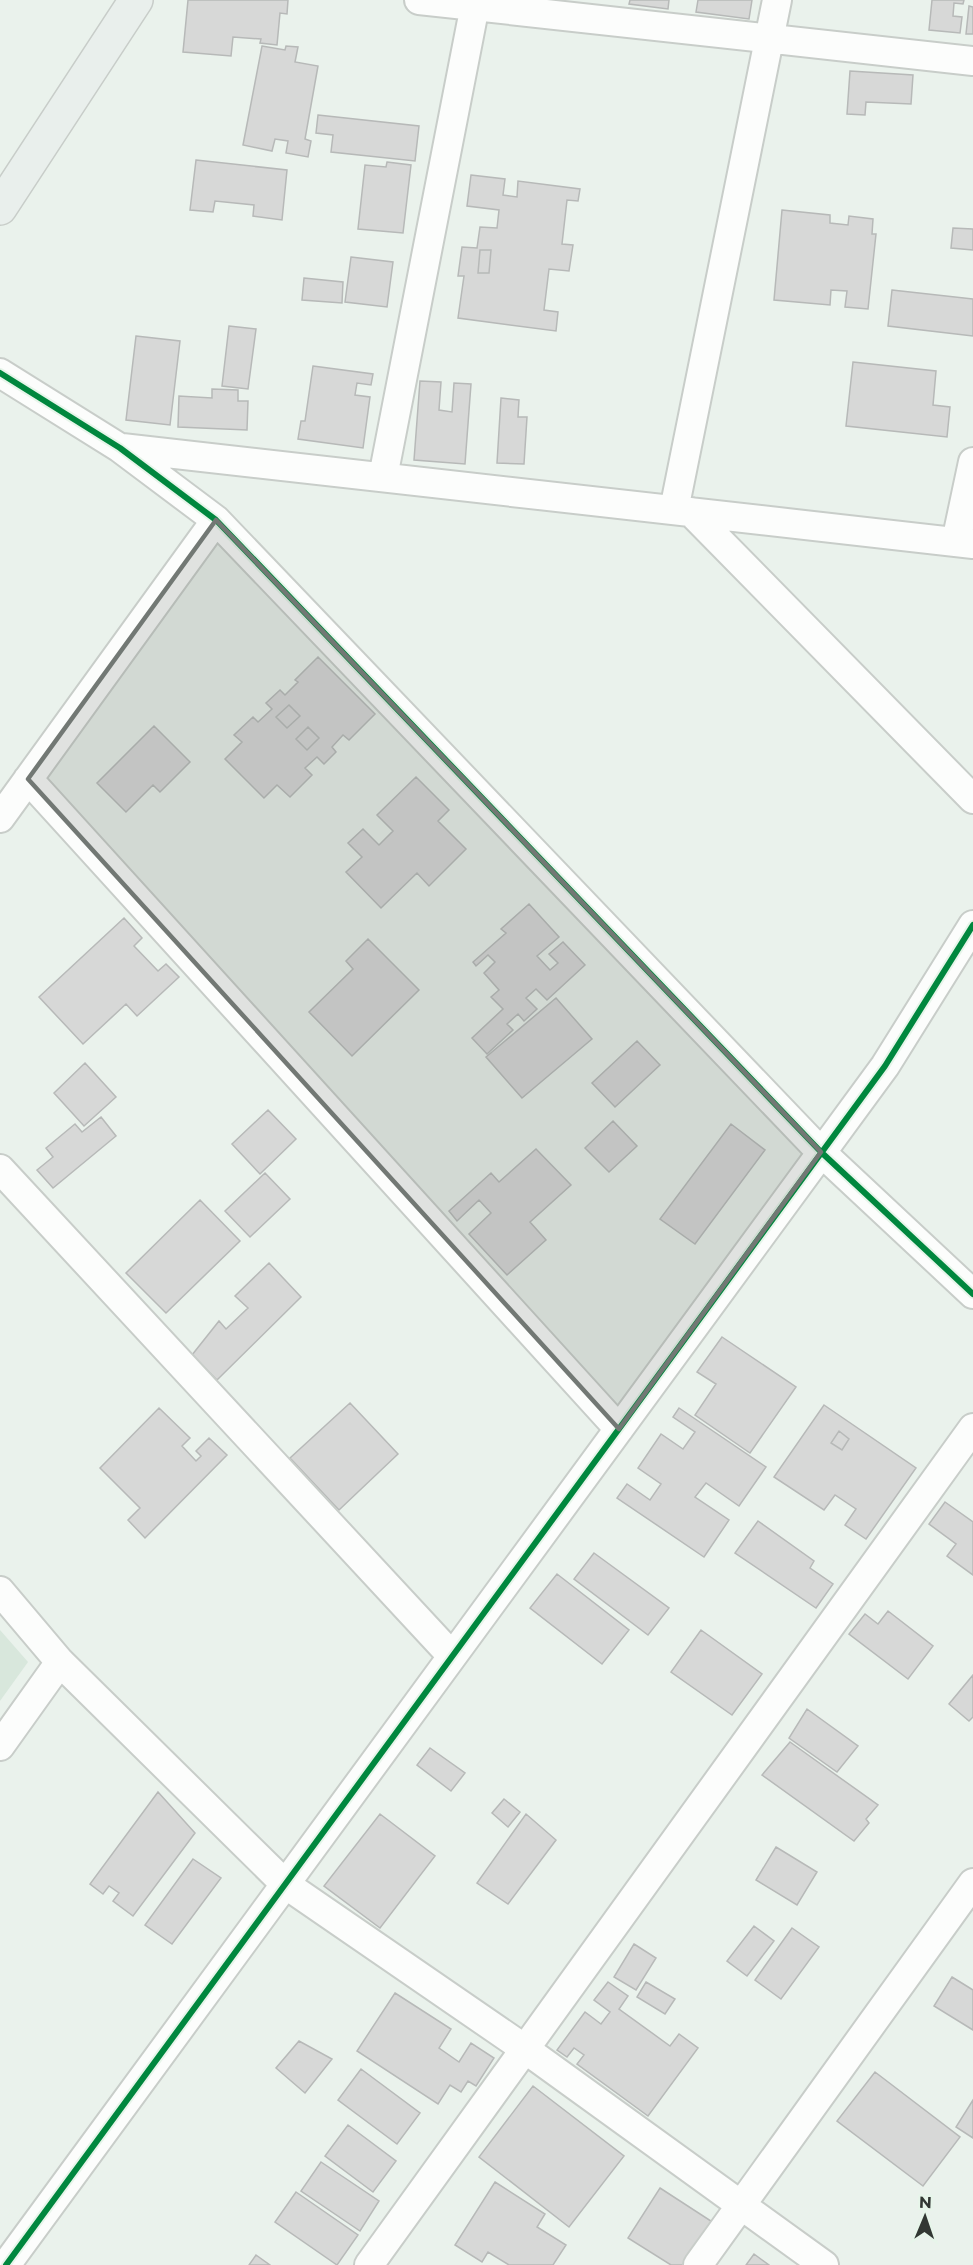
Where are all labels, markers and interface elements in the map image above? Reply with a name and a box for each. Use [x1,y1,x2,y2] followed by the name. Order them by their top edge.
[895,2187,955,2247] north arrow
[919,2193,932,2212] text: N

